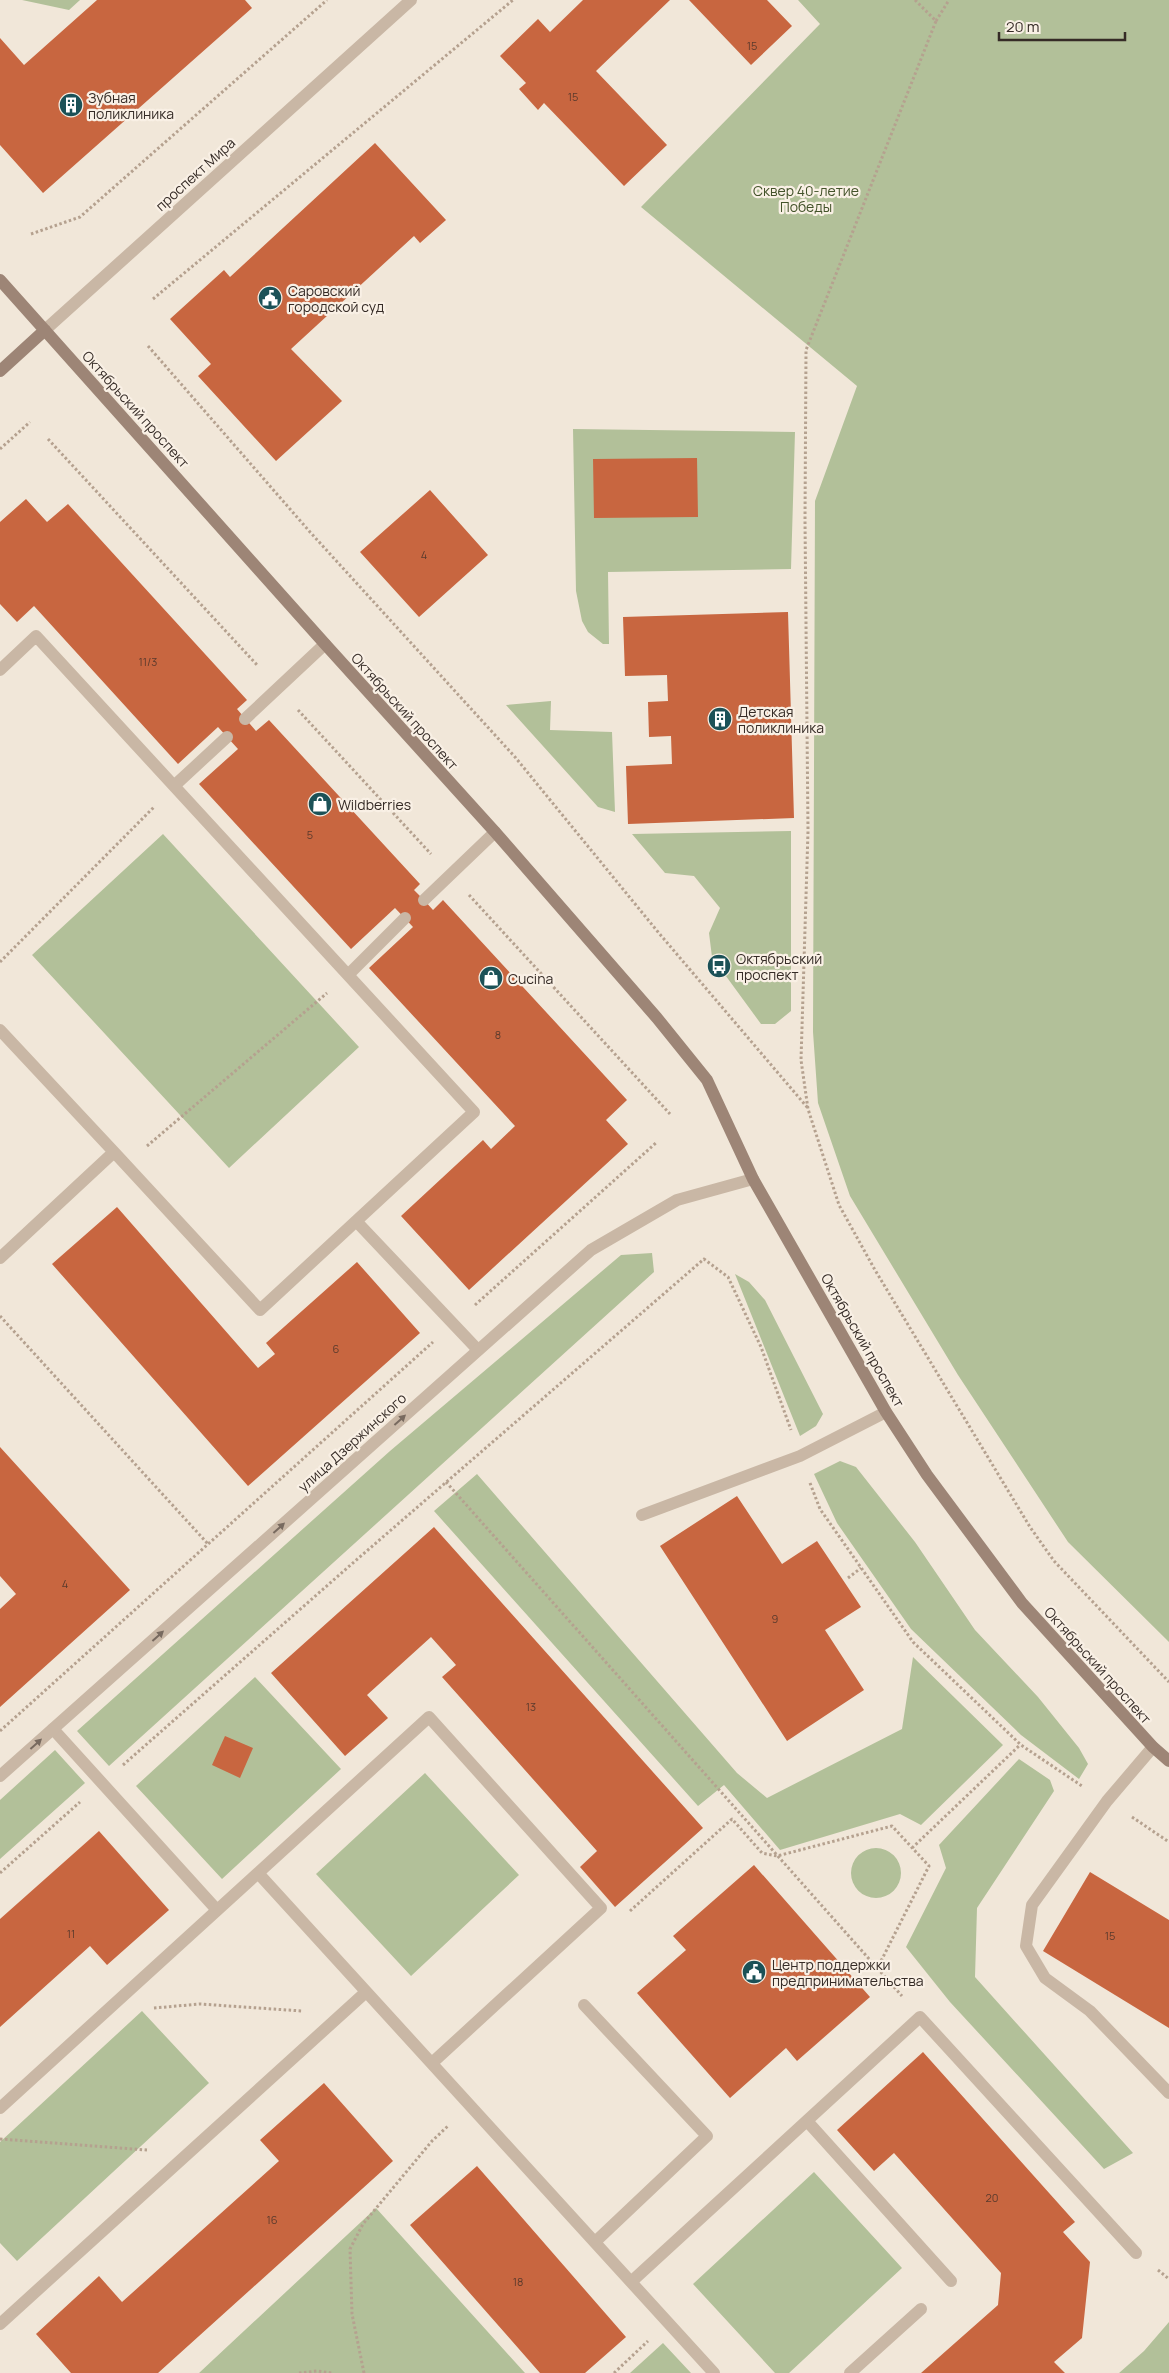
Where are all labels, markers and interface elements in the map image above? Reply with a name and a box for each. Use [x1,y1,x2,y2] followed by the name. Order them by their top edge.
[999,10,1125,42] scale bar
[1006,16,1039,37] text: 20 m
[747,38,757,53] house number: 15
[88,88,174,123] place label: Зубная поликлиника
[568,89,578,104] house number: 15
[58,92,84,118] building icon: Зубная поликлиника
[151,133,239,215] street label: проспект Мира
[753,181,859,216] park label: Сквер 40-летие Победы
[288,281,384,316] place label: Саровский городской суд
[257,285,283,311] public building icon: Саровский городской суд
[78,346,194,472] street label: Октябрьский проспект
[421,547,427,562] house number: 4
[347,648,463,774] street label: Октябрьский проспект
[139,654,157,669] house number: 11/3
[738,702,824,737] place label: Детская поликлиника
[707,706,733,732] building icon: Детская поликлиника
[307,791,333,817] shop icon: Wildberries
[338,795,411,814] place label: Wildberries
[307,827,313,842] house number: 5
[736,949,822,984] place label: Октябрьский проспект
[706,953,732,979] bus stop icon: Октябрьский проспект
[478,965,504,991] shop icon: Cucina
[508,969,553,988] place label: Cucina
[495,1027,501,1042] house number: 8
[817,1270,909,1410] street label: Октябрьский проспект
[333,1341,340,1356] house number: 6
[294,1388,410,1496] street label: улица Дзержинского
[394,1414,407,1425] one-way arrow
[272,1522,284,1534] one-way arrow
[62,1576,68,1591] house number: 4
[1040,1602,1156,1728] street label: Октябрьский проспект
[772,1611,779,1626] house number: 9
[151,1630,163,1642] one-way arrow
[526,1699,536,1714] house number: 13
[30,1738,42,1750] one-way arrow
[67,1926,75,1941] house number: 11
[1105,1928,1115,1943] house number: 15
[772,1955,923,1990] place label: Центр поддержки предпринимательства
[741,1959,767,1985] public building icon: Центр поддержки предпринимательства
[986,2190,998,2205] house number: 20
[266,2212,278,2227] house number: 16
[513,2274,523,2289] house number: 18

